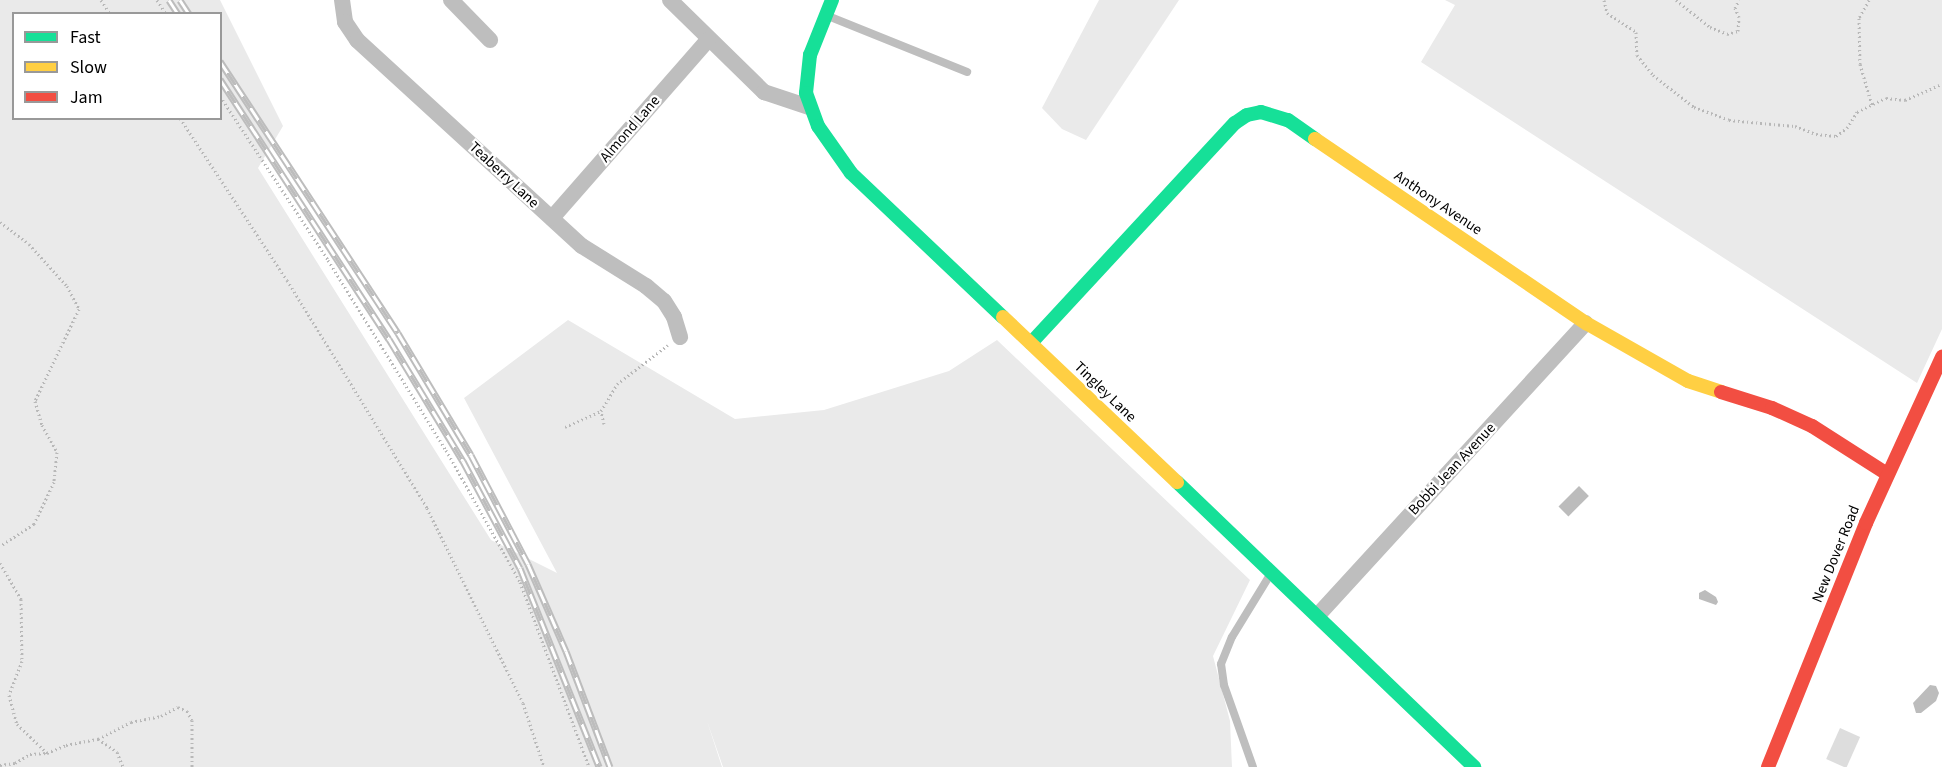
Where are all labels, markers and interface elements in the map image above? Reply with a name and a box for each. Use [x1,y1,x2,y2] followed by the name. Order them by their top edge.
[12,12,222,120] legend
[70,25,101,50] text: Fast
[70,55,107,80] text: Slow
[70,85,103,110] text: Jam
[596,92,664,166] street label: Almond Lane
[465,138,543,212] street label: Teaberry Lane
[1391,167,1485,239] street label: Anthony Avenue
[1070,358,1140,426] street label: Tingley Lane
[1405,419,1499,519] street label: Bobbi Jean Avenue
[1808,503,1864,605] street label: New Dover Road

